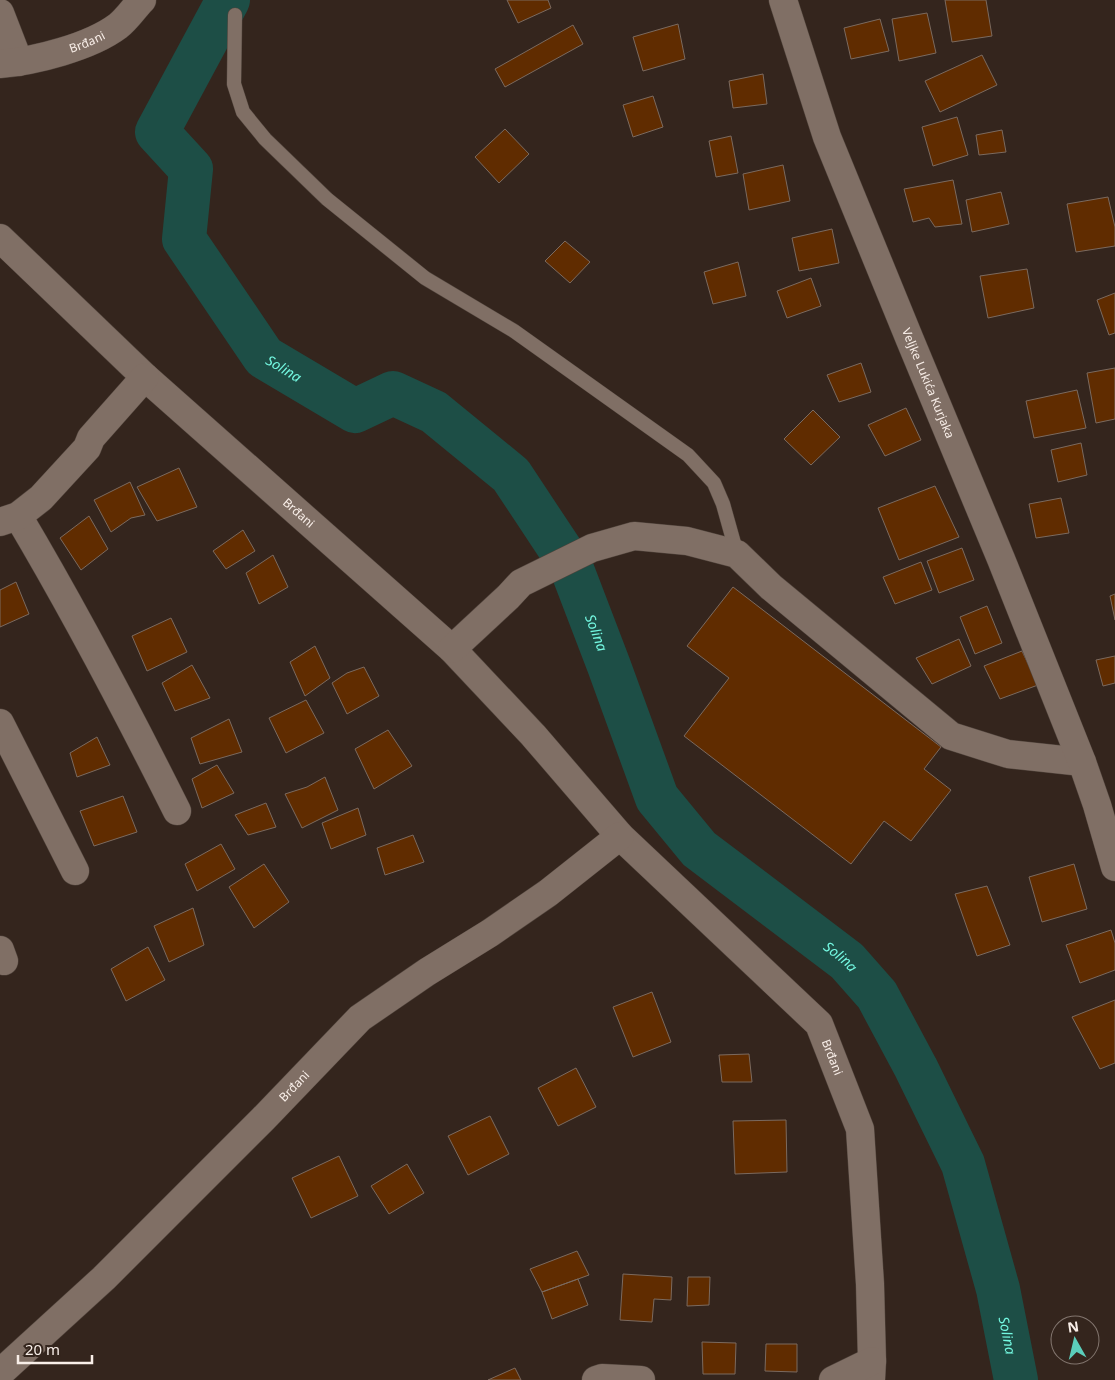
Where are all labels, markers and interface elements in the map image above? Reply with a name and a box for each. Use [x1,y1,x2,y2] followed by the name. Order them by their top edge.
[67,27,108,57] street label: Brđani
[898,325,959,441] street label: Veljke Lukića Kurjaka
[263,350,305,386] water label: Solina
[279,494,318,531] street label: Brđani
[581,611,612,654] water label: Solina
[820,937,862,976] water label: Solina
[818,1037,847,1078] street label: Brđani
[275,1067,313,1105] street label: Brđani
[995,1315,1021,1356] water label: Solina
[1050,1315,1100,1365] north arrow
[1066,1316,1080,1337] text: N
[18,1332,91,1364] scale bar
[25,1339,60,1359] text: 20 m

